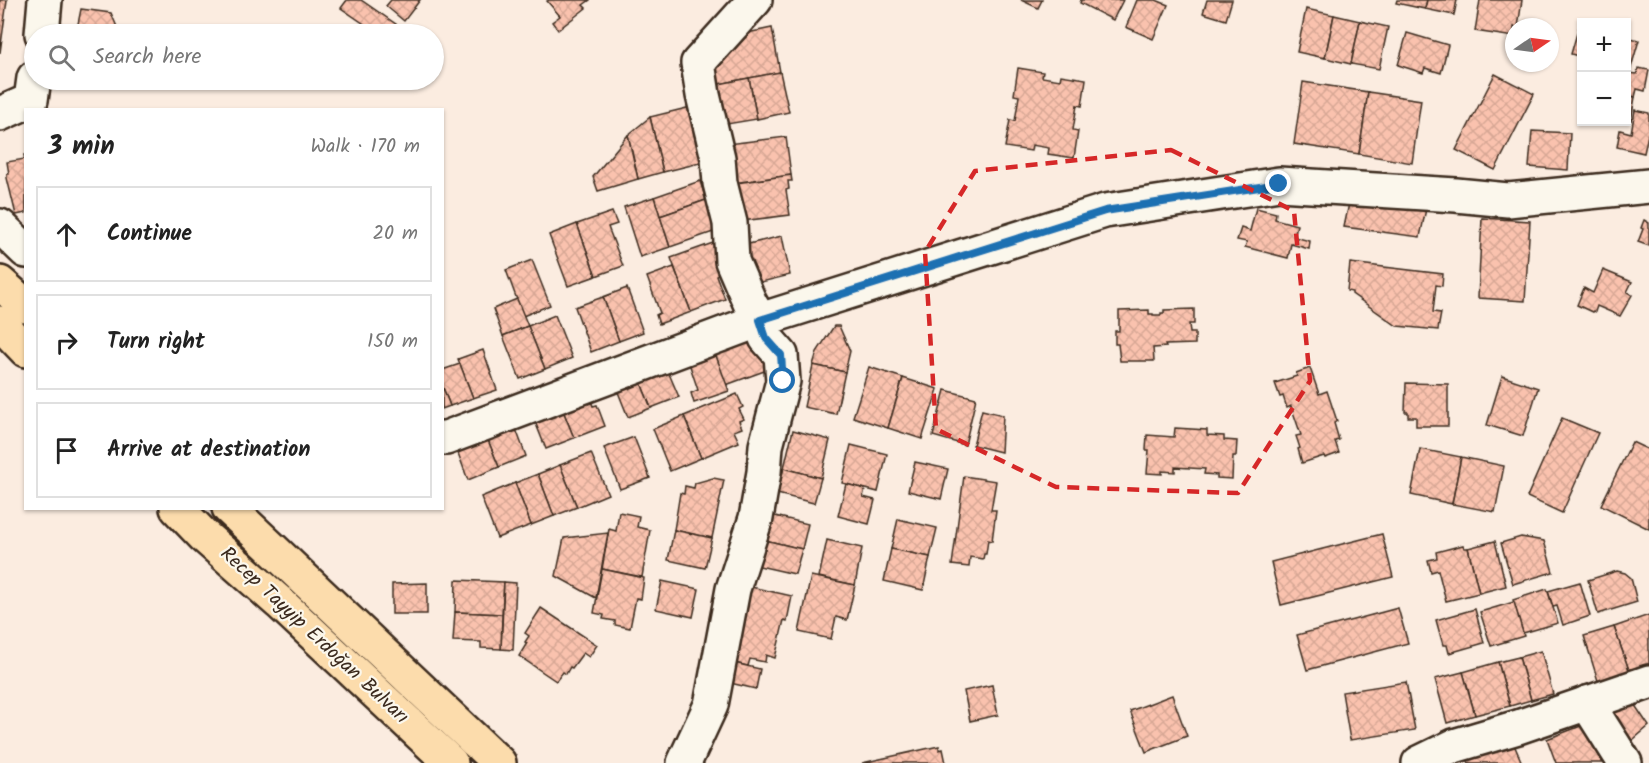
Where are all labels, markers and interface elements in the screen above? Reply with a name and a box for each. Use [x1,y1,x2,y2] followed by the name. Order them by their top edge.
[1505,18,1559,72] north arrow
[1577,18,1631,126] map controls
[1577,18,1631,72] button: +
[24,24,444,90] search box
[93,40,201,75] text: Search here
[45,41,78,74] icon: search
[1577,72,1631,126] button: −
[48,126,115,168] text: 3 min
[310,131,420,163] text: Walk · 170 m
[1265,170,1291,196] route end
[107,217,192,252] text: Continue
[50,218,83,251] icon: ahead
[372,218,418,250] text: 20 m
[107,325,205,360] text: Turn right
[50,326,83,359] icon: right
[367,326,418,358] text: 150 m
[769,367,795,393] route start
[107,433,310,468] text: Arrive at destination
[50,434,83,467] icon: arrive
[212,539,416,733] street label: Recep Tayyip Erdoğan Bulvarı

